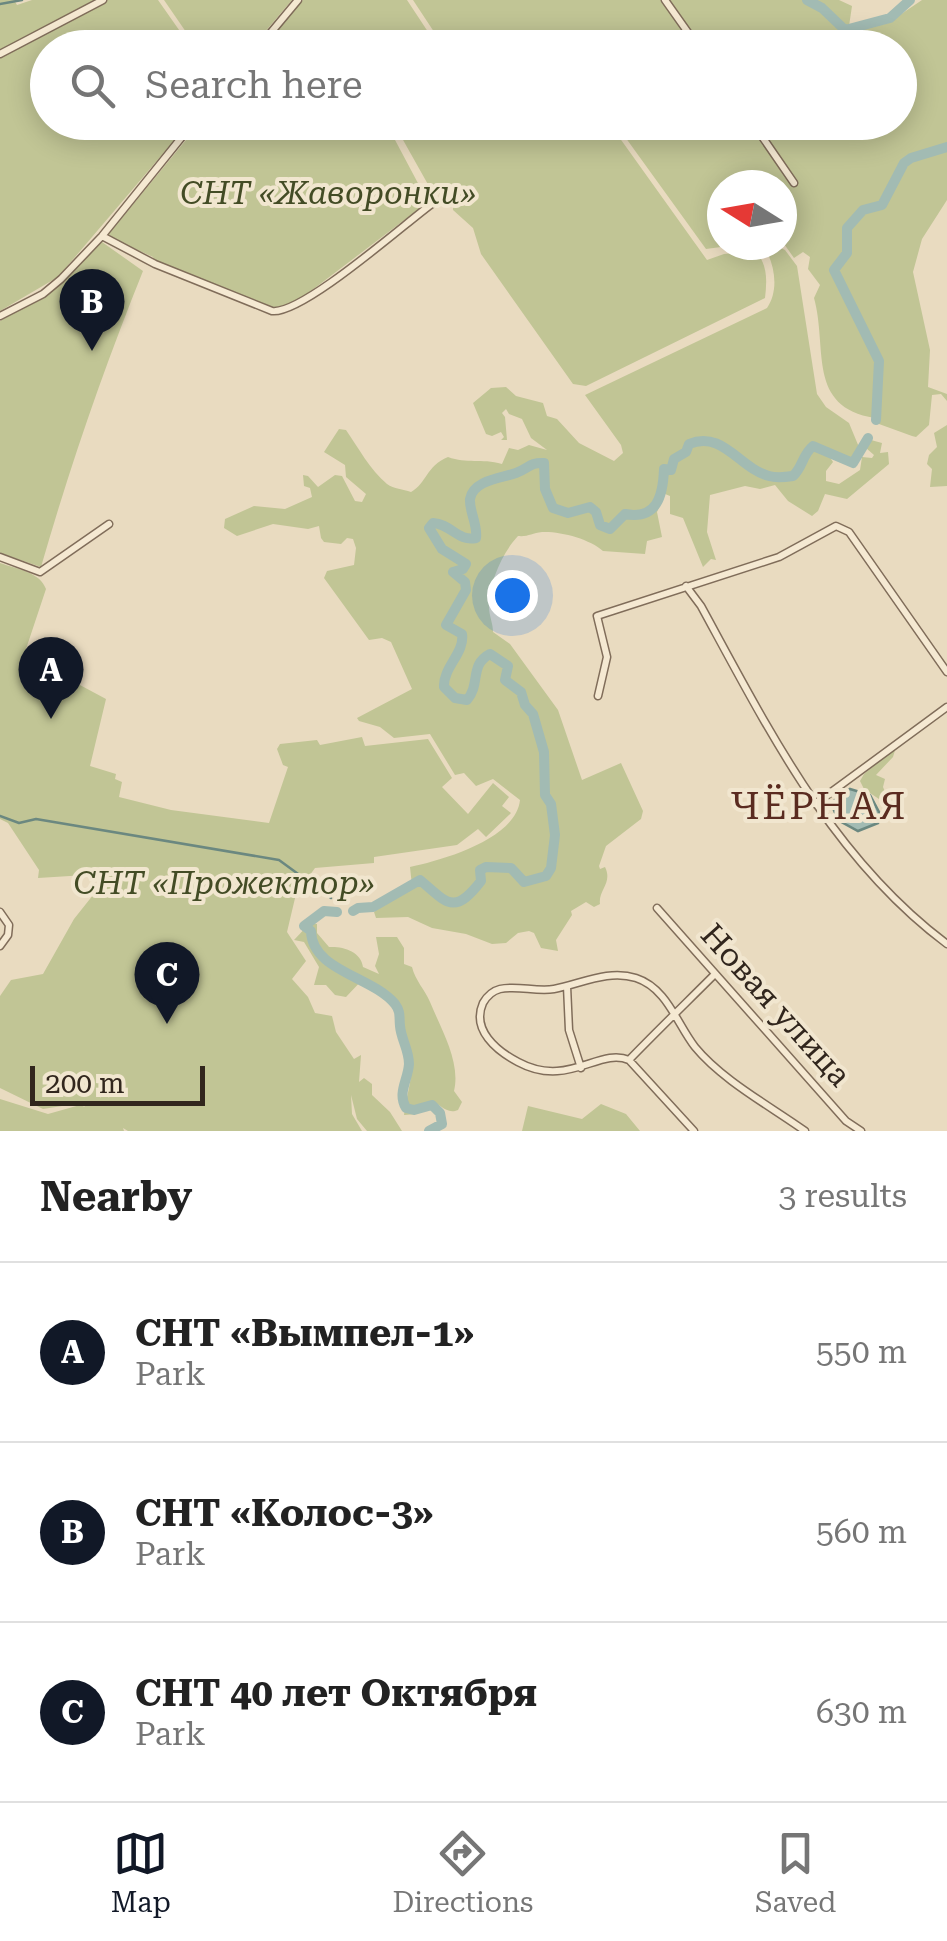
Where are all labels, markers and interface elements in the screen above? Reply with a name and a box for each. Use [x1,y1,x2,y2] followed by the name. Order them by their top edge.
[30,30,917,140] search box
[65,58,120,113] icon: search
[145,63,363,107] text: Search here
[707,170,797,260] north arrow
[180,174,476,212] park label: СНТ «Жаворонки»
[59,268,124,351] pin: B
[487,570,538,621] your location
[18,636,84,719] pin: A
[730,784,908,828] district label: ЧЁРНАЯ
[74,864,374,902] park label: СНТ «Прожектор»
[693,916,859,1094] street label: Новая улица
[134,942,200,1024] pin: C
[30,1061,205,1106] scale bar
[45,1067,125,1100] text: 200 m
[40,1172,192,1221] text: Nearby
[779,1177,907,1215] text: 3 results
[135,1311,474,1355] text: СНТ «Вымпел-1»
[61,1333,84,1371] text: A
[816,1333,907,1371] text: 550 m
[135,1355,206,1393] text: Park
[135,1491,434,1535] text: СНТ «Колос-3»
[61,1513,84,1551] text: B
[816,1513,907,1551] text: 560 m
[135,1535,206,1573] text: Park
[135,1671,537,1715] text: СНТ 40 лет Октября
[61,1693,84,1731] text: C
[816,1693,907,1731] text: 630 m
[135,1715,206,1753] text: Park
[111,1826,171,1919] tab: Map
[392,1826,533,1919] tab: Directions
[755,1826,836,1919] tab: Saved

